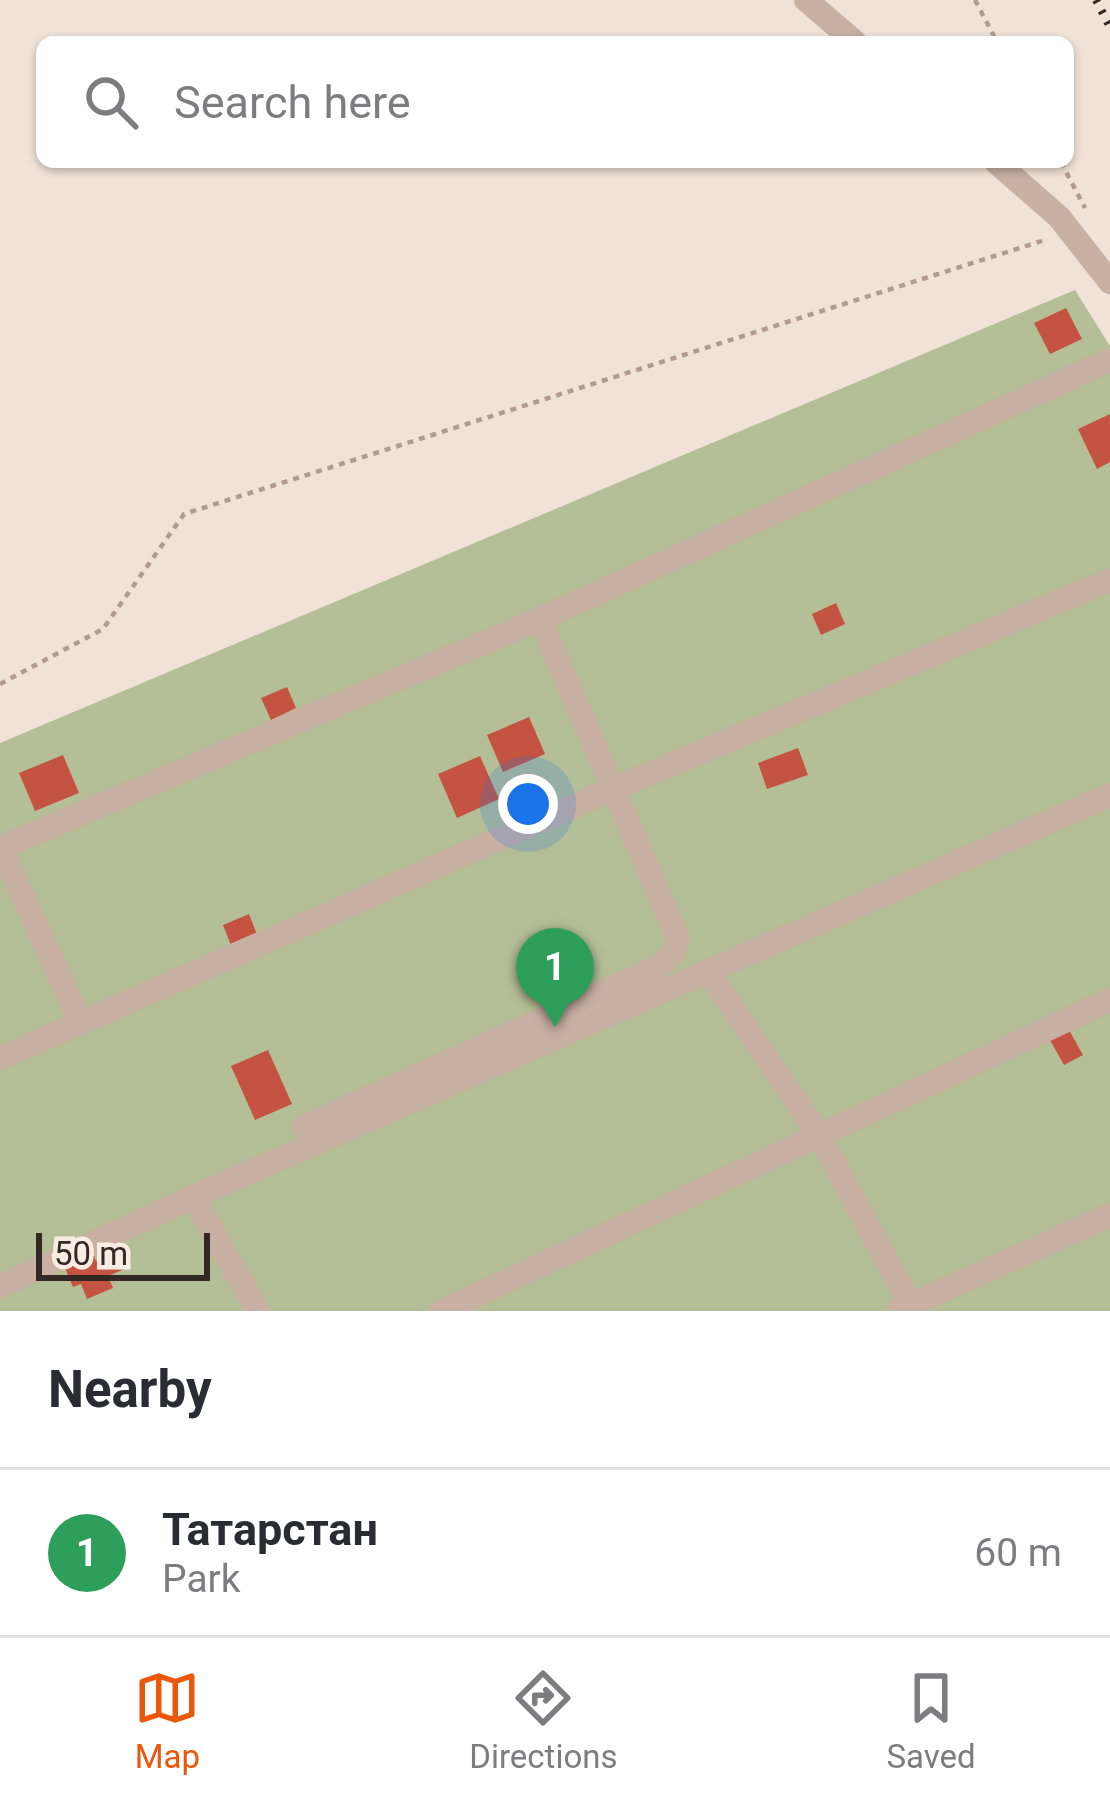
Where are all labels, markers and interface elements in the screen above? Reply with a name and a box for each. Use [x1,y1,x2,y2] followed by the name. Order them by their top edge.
[36,36,1074,168] search box
[78,69,144,135] icon: search
[174,76,411,129] text: Search here
[498,774,558,834] your location
[516,928,594,1027] pin: 1
[36,1227,210,1280] scale bar
[54,1234,128,1273] text: 50 m
[48,1360,212,1419] text: Nearby
[162,1503,378,1556] text: Татарстан
[76,1530,98,1576] text: 1
[974,1530,1062,1576] text: 60 m
[162,1556,241,1602] text: Park
[134,1665,200,1776] tab: Map
[469,1665,618,1776] tab: Directions
[886,1665,976,1776] tab: Saved

